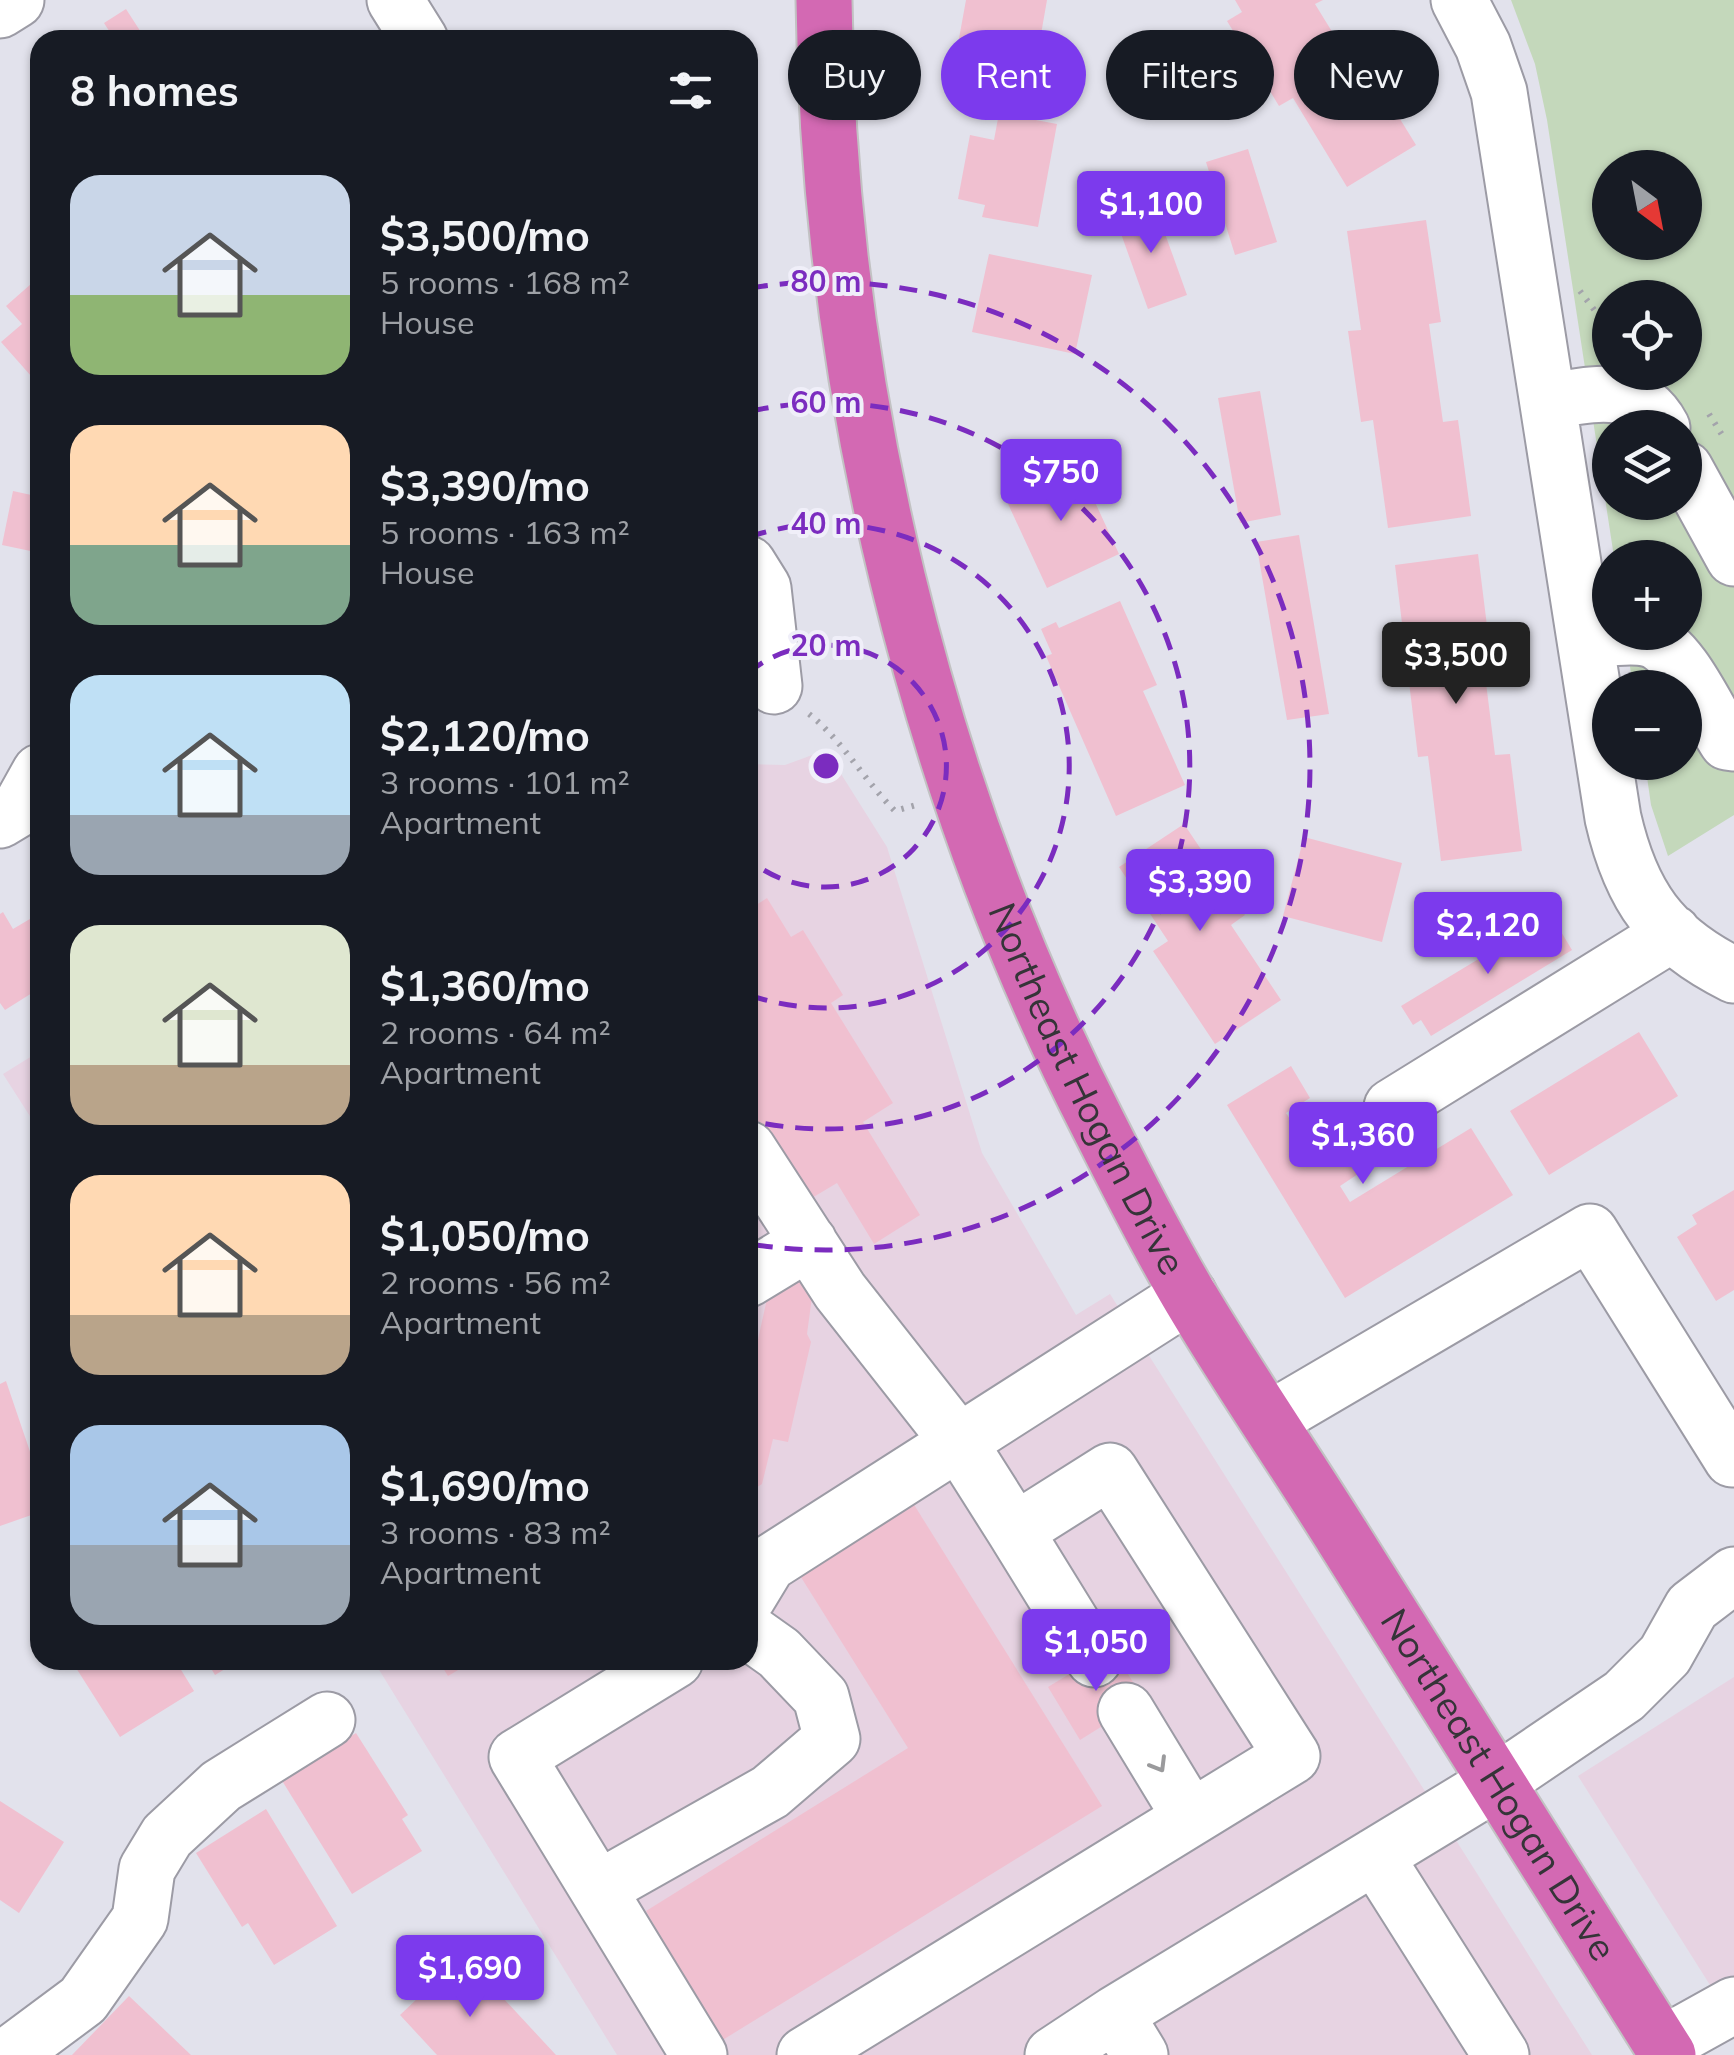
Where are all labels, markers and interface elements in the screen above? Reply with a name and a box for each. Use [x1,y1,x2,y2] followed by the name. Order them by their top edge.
[788,30,921,120] chip: Buy
[941,30,1086,120] chip: Rent
[1106,30,1274,120] chip: Filters
[1294,30,1439,120] chip: New
[663,63,718,118] icon: filters
[70,64,239,117] text: 8 homes
[1592,150,1702,260] north arrow
[1592,150,1702,780] map controls
[1070,171,1232,256] pin: $1,100
[1099,183,1203,223] text: $1,100
[380,209,590,262] text: $3,500/mo
[150,215,270,335] icon: home
[380,262,630,302] text: 5 rooms · 168 m²
[790,262,862,300] text: 80 m
[1592,280,1702,390] button: locate
[380,302,475,342] text: House
[790,383,862,421] text: 60 m
[1592,410,1702,520] button: layers
[1002,439,1120,524] pin: $750
[1023,451,1099,491] text: $750
[380,459,590,512] text: $3,390/mo
[150,465,270,585] icon: home
[790,504,862,542] text: 40 m
[380,512,630,552] text: 5 rooms · 163 m²
[1592,540,1702,650] button: +
[380,552,475,592] text: House
[1375,622,1537,707] pin: $3,500
[790,626,862,664] text: 20 m
[1404,634,1508,674] text: $3,500
[1592,670,1702,780] button: −
[380,709,590,762] text: $2,120/mo
[150,715,270,835] icon: home
[808,748,844,784] centre of rings
[380,762,630,802] text: 3 rooms · 101 m²
[380,802,541,842] text: Apartment
[1119,849,1281,934] pin: $3,390
[1148,861,1252,901] text: $3,390
[1407,892,1569,977] pin: $2,120
[978,896,1197,1283] street label: Northeast Hogan Drive
[1436,904,1540,944] text: $2,120
[380,959,590,1012] text: $1,360/mo
[150,965,270,1085] icon: home
[380,1012,611,1052] text: 2 rooms · 64 m²
[380,1052,541,1092] text: Apartment
[1282,1102,1444,1187] pin: $1,360
[1311,1114,1415,1154] text: $1,360
[380,1209,590,1262] text: $1,050/mo
[150,1215,270,1335] icon: home
[380,1262,611,1302] text: 2 rooms · 56 m²
[380,1302,541,1342] text: Apartment
[380,1459,590,1512] text: $1,690/mo
[150,1465,270,1585] icon: home
[380,1512,611,1552] text: 3 rooms · 83 m²
[380,1552,541,1592] text: Apartment
[1371,1599,1628,1969] street label: Northeast Hogan Drive
[1015,1609,1177,1694] pin: $1,050
[1044,1621,1148,1661] text: $1,050
[1147,1754,1166,1772] one-way arrow
[389,1935,551,2020] pin: $1,690
[418,1947,522,1987] text: $1,690

